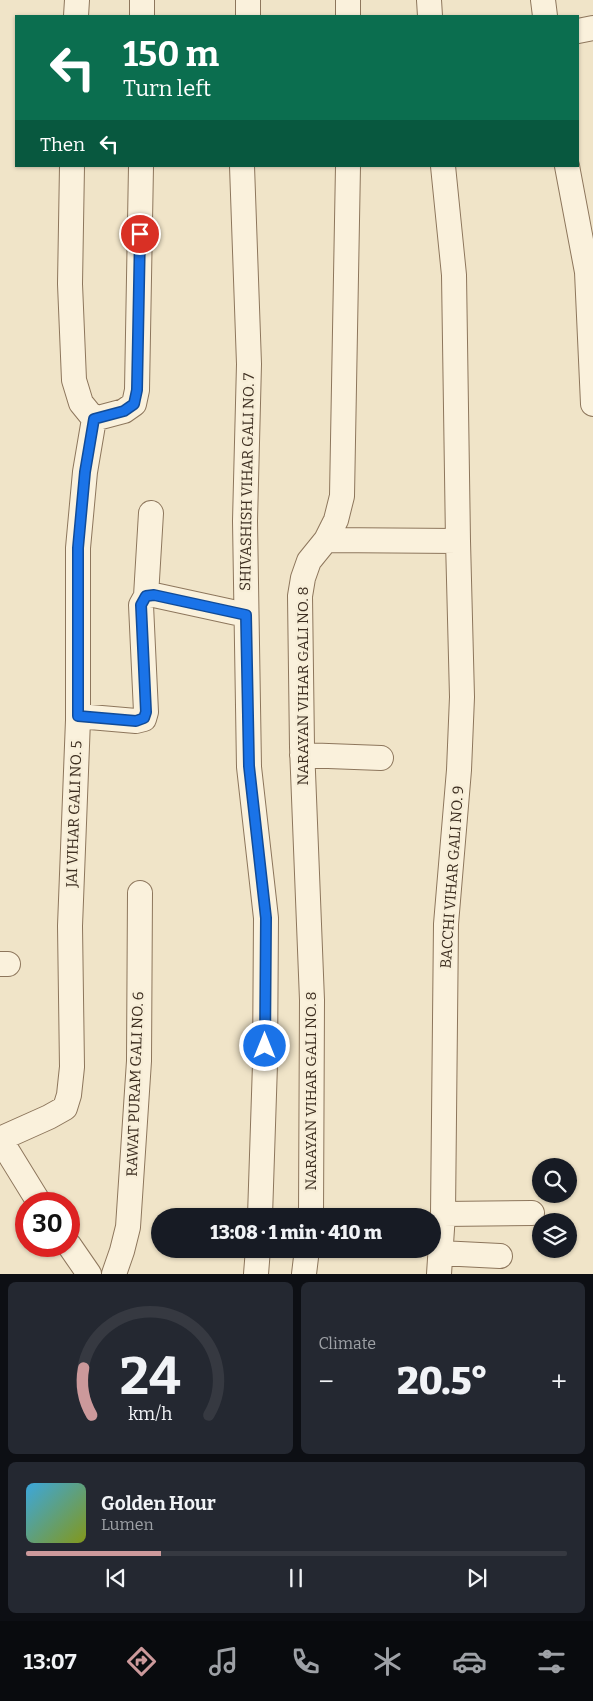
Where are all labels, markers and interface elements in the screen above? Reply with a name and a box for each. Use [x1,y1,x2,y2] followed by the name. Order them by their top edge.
[123,33,219,75] text: 150 m
[40,35,105,100] icon: left
[123,75,211,102] text: Turn left
[95,130,123,158] icon: left
[40,133,85,156] text: Then
[119,213,161,255] pin
[126,220,154,248] icon: arrive
[236,372,258,591] street label: SHIVASHISH VIHAR GALI NO. 7
[294,586,312,786] street label: NARAYAN VIHAR GALI NO. 8
[62,740,86,889] street label: JAI VIHAR GALI NO. 5
[437,785,467,969] street label: BACCHI VIHAR GALI NO. 9
[123,991,147,1177] street label: RAWAT PURAM GALI NO. 6
[302,991,320,1191] street label: NARAYAN VIHAR GALI NO. 8
[238,1019,290,1071] position arrow
[532,1158,577,1258] map controls
[532,1158,577,1203] button: search
[15,1192,80,1257] speed limit sign: 30
[532,1213,577,1258] button: layers
[210,1221,382,1244] text: 13:08 · 1 min · 410 m
[319,1334,376,1353] text: Climate
[120,1345,181,1408] text: 24
[397,1358,488,1404] text: 20.5°
[319,1365,334,1398] text: −
[551,1365,567,1398] text: +
[128,1403,172,1425] text: km/h
[101,1492,216,1515] text: Golden Hour
[101,1515,154,1534] text: Lumen
[102,1564,130,1592] icon: previous
[282,1564,310,1592] icon: pause
[463,1564,491,1592] icon: next
[124,1644,159,1679] icon: directions
[206,1644,241,1679] icon: music
[288,1644,323,1679] icon: phone
[370,1644,405,1679] icon: climate
[452,1644,487,1679] icon: car
[534,1644,569,1679] icon: filters
[24,1648,77,1675] text: 13:07

